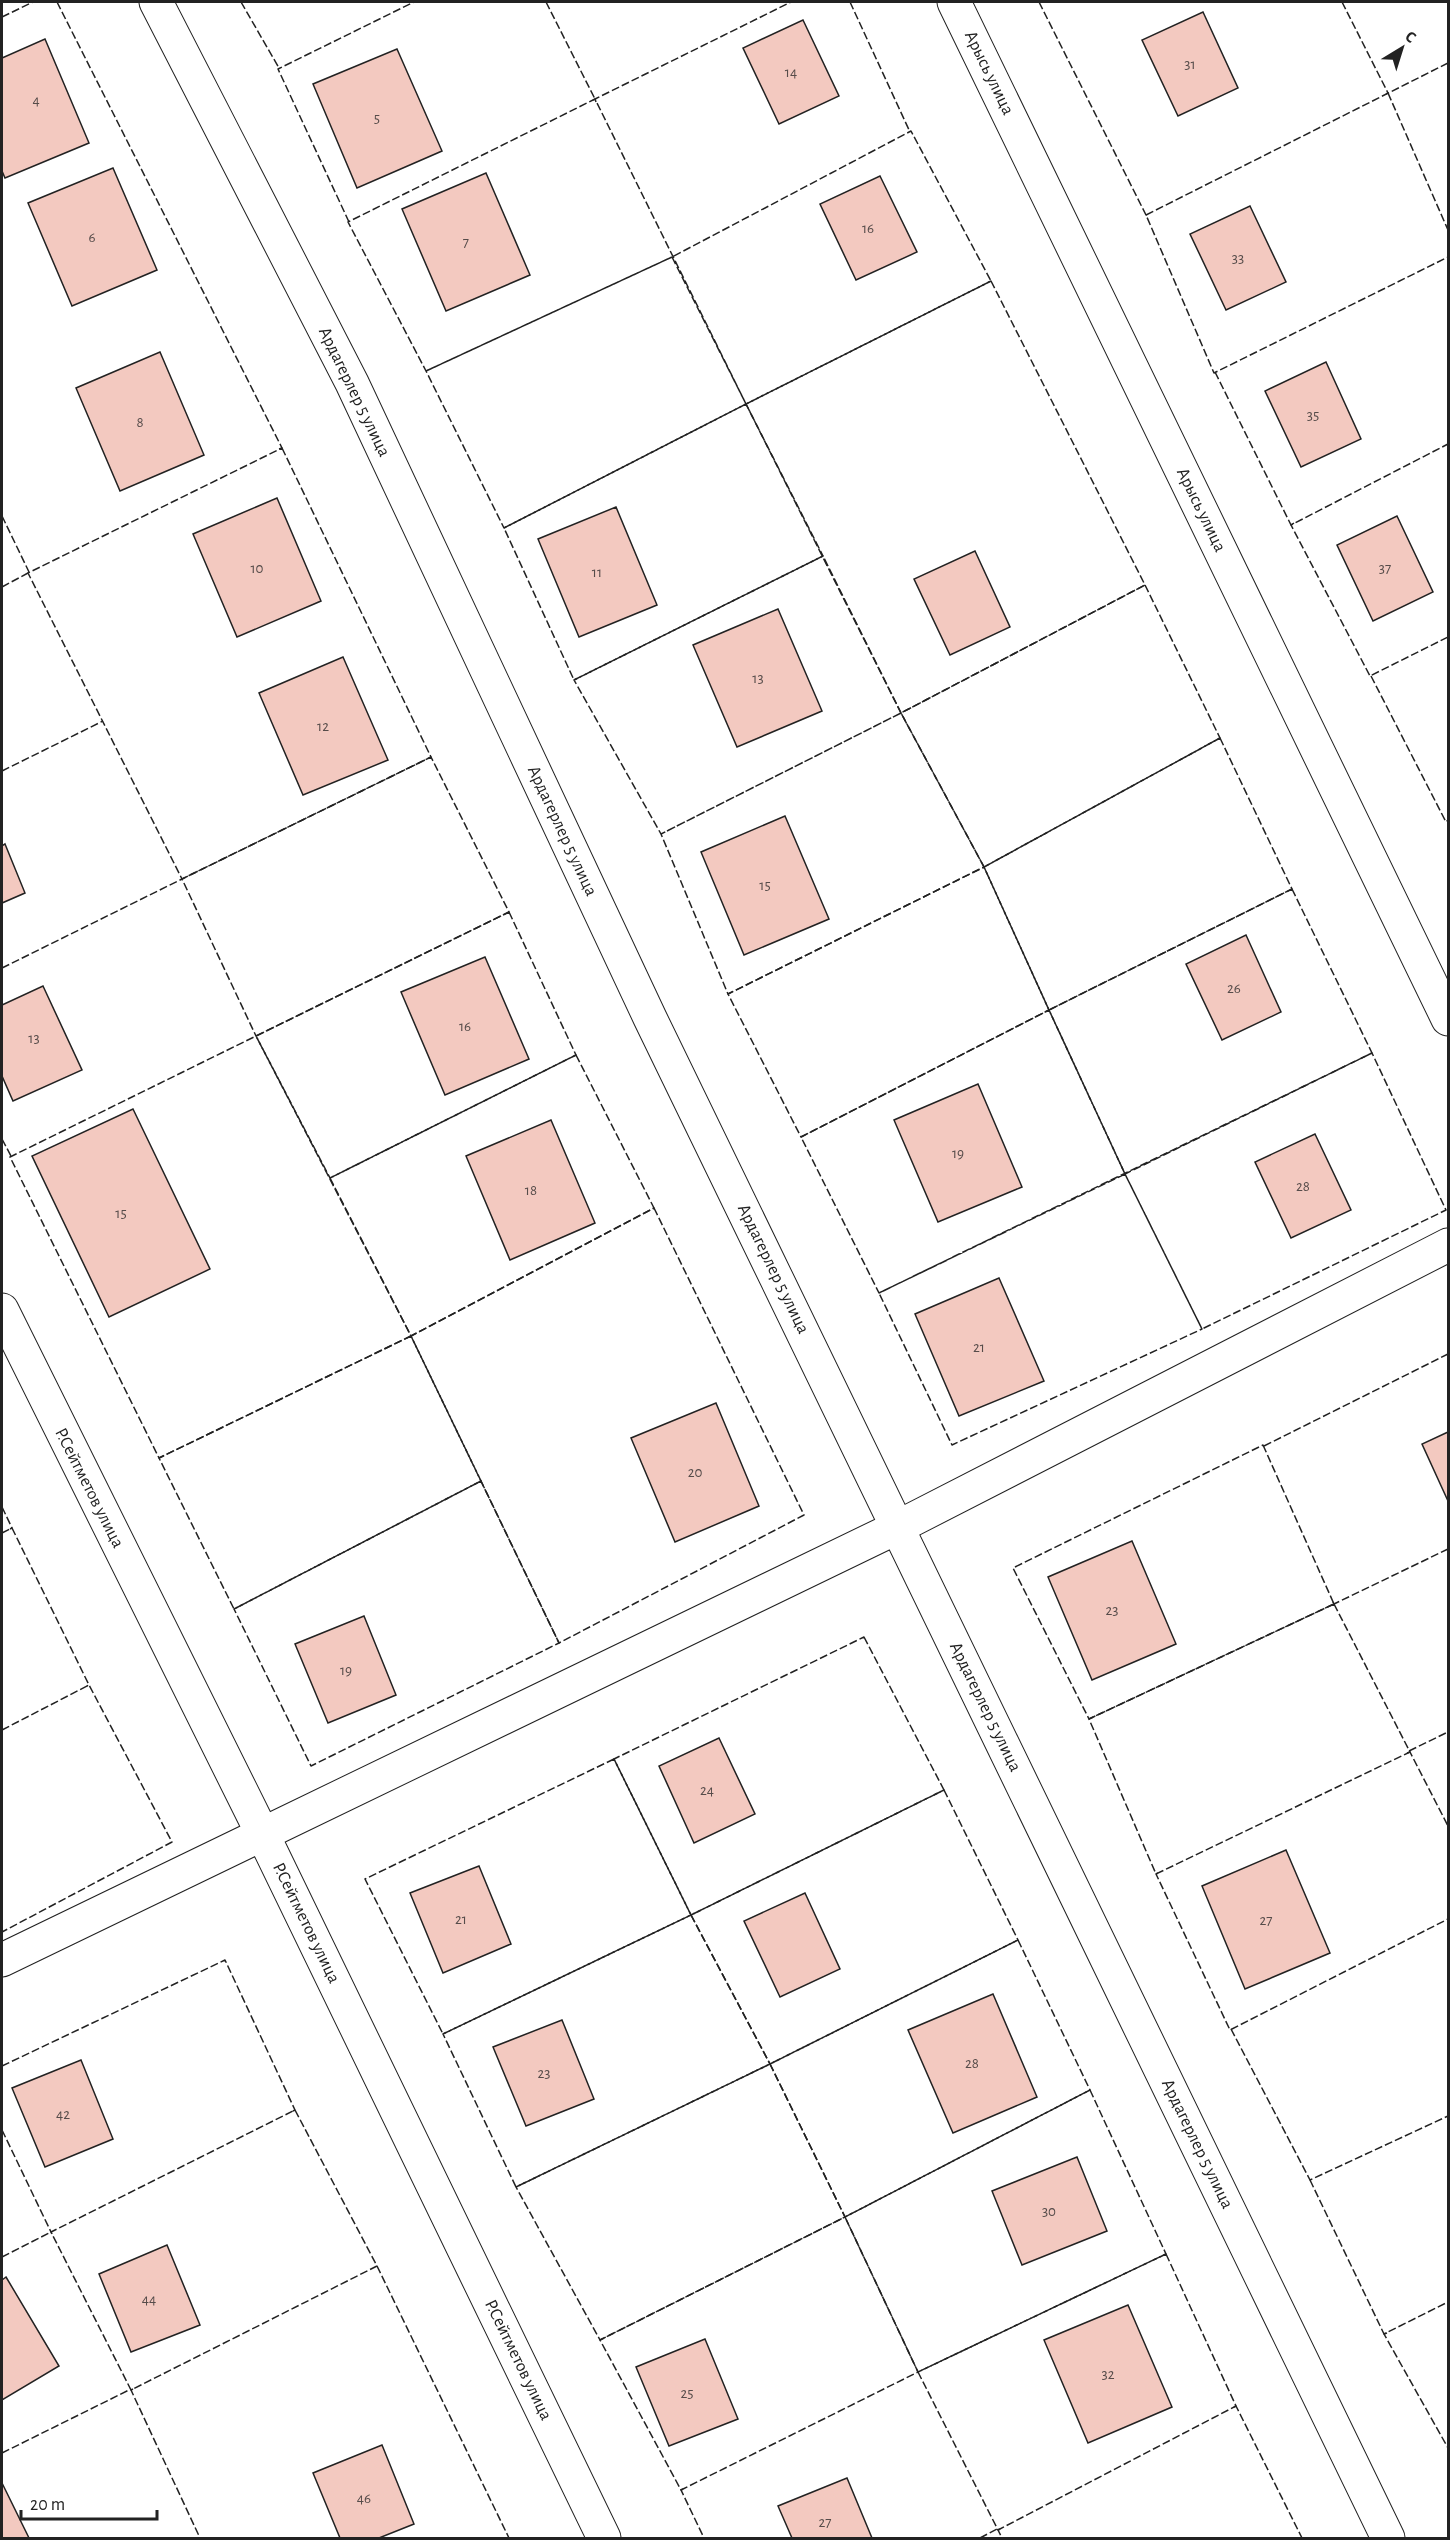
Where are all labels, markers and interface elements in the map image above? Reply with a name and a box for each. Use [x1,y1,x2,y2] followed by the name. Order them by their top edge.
[1372,18,1432,78] north arrow
[961,28,1017,118] street label: Арысь улица
[1402,28,1419,46] text: С
[1184,57,1196,72] house number: 31
[785,65,797,80] house number: 14
[32,93,40,108] house number: 4
[374,111,380,126] house number: 5
[862,221,874,236] house number: 16
[88,230,96,245] house number: 6
[463,235,469,250] house number: 7
[1232,251,1244,266] house number: 33
[315,324,393,460] street label: Ардагерлер 5 улица
[1307,408,1319,423] house number: 35
[136,415,144,430] house number: 8
[1173,465,1229,555] street label: Арысь улица
[250,561,264,576] house number: 10
[1379,561,1391,576] house number: 37
[592,565,602,580] house number: 11
[752,671,764,686] house number: 13
[317,719,329,734] house number: 12
[524,763,600,899] street label: Ардагерлер 5 улица
[759,878,771,893] house number: 15
[1227,981,1241,996] house number: 26
[459,1019,471,1034] house number: 16
[28,1031,40,1046] house number: 13
[952,1146,964,1161] house number: 19
[1296,1179,1310,1194] house number: 28
[525,1183,537,1198] house number: 18
[734,1201,812,1337] street label: Ардагерлер 5 улица
[115,1206,127,1221] house number: 15
[973,1340,985,1355] house number: 21
[51,1425,127,1551] street label: Р.Сейтметов улица
[688,1465,702,1480] house number: 20
[1105,1603,1119,1618] house number: 23
[946,1639,1024,1775] street label: Ардагерлер 5 улица
[340,1663,352,1678] house number: 19
[700,1783,714,1798] house number: 24
[269,1860,343,1986] street label: Р.Сейтметов улица
[455,1912,467,1927] house number: 21
[1259,1913,1273,1928] house number: 27
[965,2056,979,2071] house number: 28
[537,2066,551,2081] house number: 23
[1158,2076,1236,2212] street label: Ардагерлер 5 улица
[56,2107,70,2122] house number: 42
[1042,2204,1056,2219] house number: 30
[142,2292,156,2307] house number: 44
[481,2297,555,2423] street label: Р.Сейтметов улица
[1101,2367,1115,2382] house number: 32
[680,2386,694,2401] house number: 25
[21,2483,158,2521] scale bar
[357,2491,371,2506] house number: 46
[30,2496,65,2514] text: 20 m
[818,2515,832,2530] house number: 27

